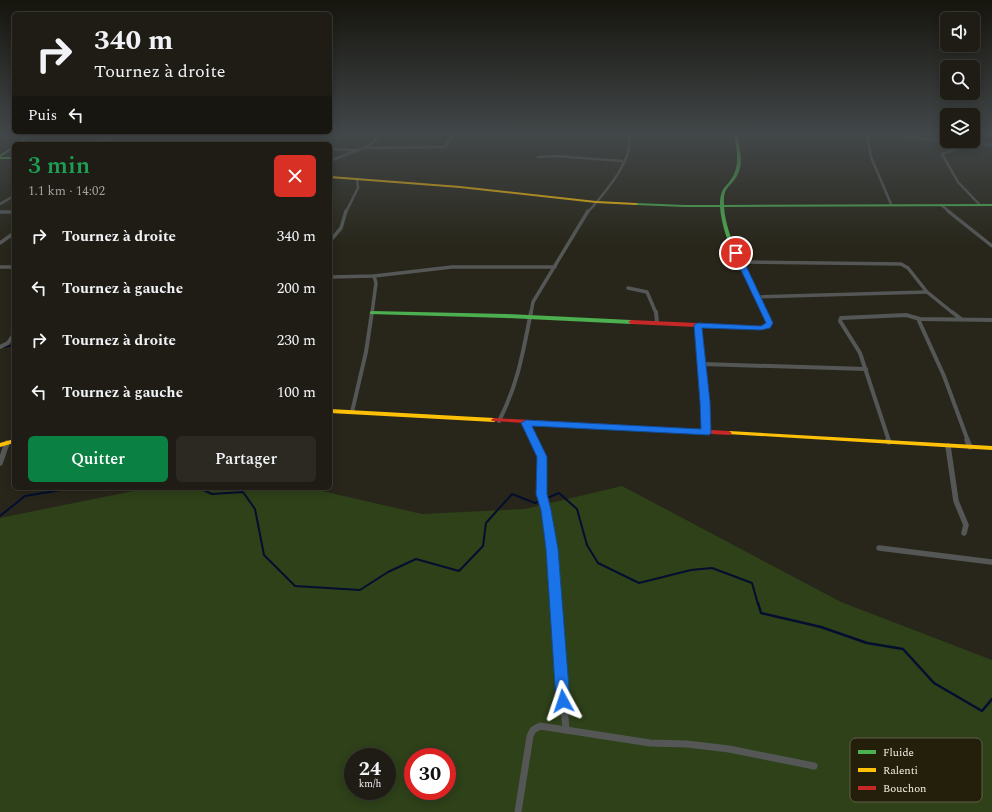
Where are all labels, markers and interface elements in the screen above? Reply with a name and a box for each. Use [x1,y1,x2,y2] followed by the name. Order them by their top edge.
[940,12,980,148] map controls
[940,12,980,52] button: sound
[94,19,173,62] text: 340 m
[28,28,80,80] icon: right
[94,58,226,85] text: Tournez à droite
[940,60,980,100] button: search
[28,104,57,127] text: Puis
[65,104,87,126] icon: left
[940,108,980,148] button: layers
[28,148,90,184] text: 3 min
[274,155,316,197] button: close
[28,181,105,201] text: 1.1 km · 14:02
[28,225,50,247] icon: right
[62,225,176,248] text: Tournez à droite
[277,225,316,248] text: 340 m
[719,236,753,270] pin
[725,242,747,264] icon: arrive
[28,277,50,299] icon: left
[62,277,183,300] text: Tournez à gauche
[277,277,316,300] text: 200 m
[28,329,50,351] icon: right
[62,329,176,352] text: Tournez à droite
[277,329,316,352] text: 230 m
[28,381,50,403] icon: left
[62,381,183,404] text: Tournez à gauche
[277,381,316,404] text: 100 m
[28,436,168,482] button: Quitter
[176,436,316,482] button: Partager
[542,680,584,722] position arrow
[850,738,982,802] legend
[883,744,914,761] text: Fluide
[404,748,456,800] speed limit sign: 30
[359,754,381,784] text: 24
[883,762,918,779] text: Ralenti
[359,776,381,792] text: km/h
[883,780,926,797] text: Bouchon

